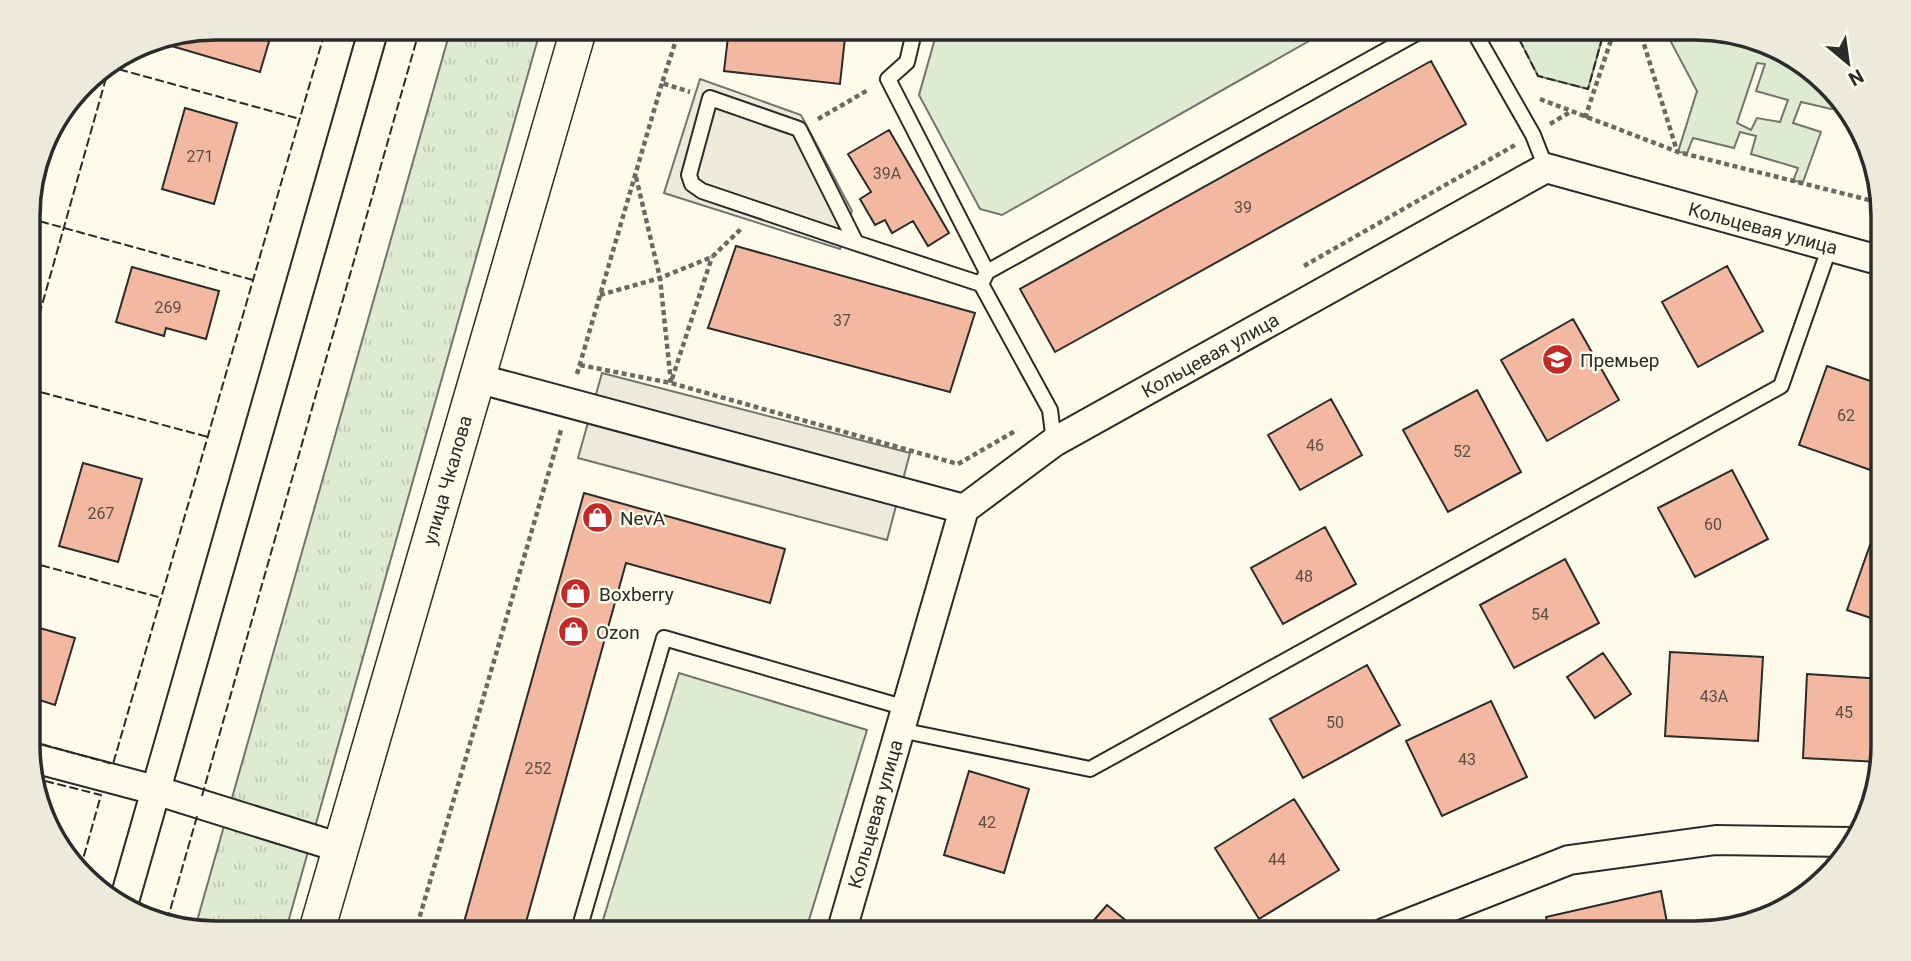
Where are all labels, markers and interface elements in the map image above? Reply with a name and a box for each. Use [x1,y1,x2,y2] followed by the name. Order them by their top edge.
[1813,28,1883,98] north arrow
[1845,64,1867,91] text: N
[187,147,213,166] house number: 271
[873,164,902,183] house number: 39А
[1686,197,1840,259] street label: Кольцевая улица
[1234,198,1252,217] house number: 39
[155,298,181,317] house number: 269
[1137,308,1283,403] street label: Кольцевая улица
[833,311,851,330] house number: 37
[1540,343,1574,377] school or university icon: Премьер
[1580,349,1659,372] place label: Премьер
[1837,406,1855,425] house number: 62
[418,413,477,547] street label: улица Чкалова
[1306,436,1324,455] house number: 46
[1453,442,1471,461] house number: 52
[580,501,614,535] shop icon: NevA
[88,504,114,523] house number: 267
[620,507,666,530] place label: NevA
[1704,515,1722,534] house number: 60
[1295,567,1313,586] house number: 48
[559,577,593,611] shop icon: Boxberry
[599,583,674,606] place label: Boxberry
[1531,605,1549,624] house number: 54
[556,615,590,649] shop icon: Ozon
[596,621,640,644] place label: Ozon
[1700,687,1729,706] house number: 43А
[1835,703,1853,722] house number: 45
[1326,713,1344,732] house number: 50
[843,737,908,891] street label: Кольцевая улица
[1458,750,1476,769] house number: 43
[525,759,551,778] house number: 252
[978,813,996,832] house number: 42
[1268,850,1286,869] house number: 44

